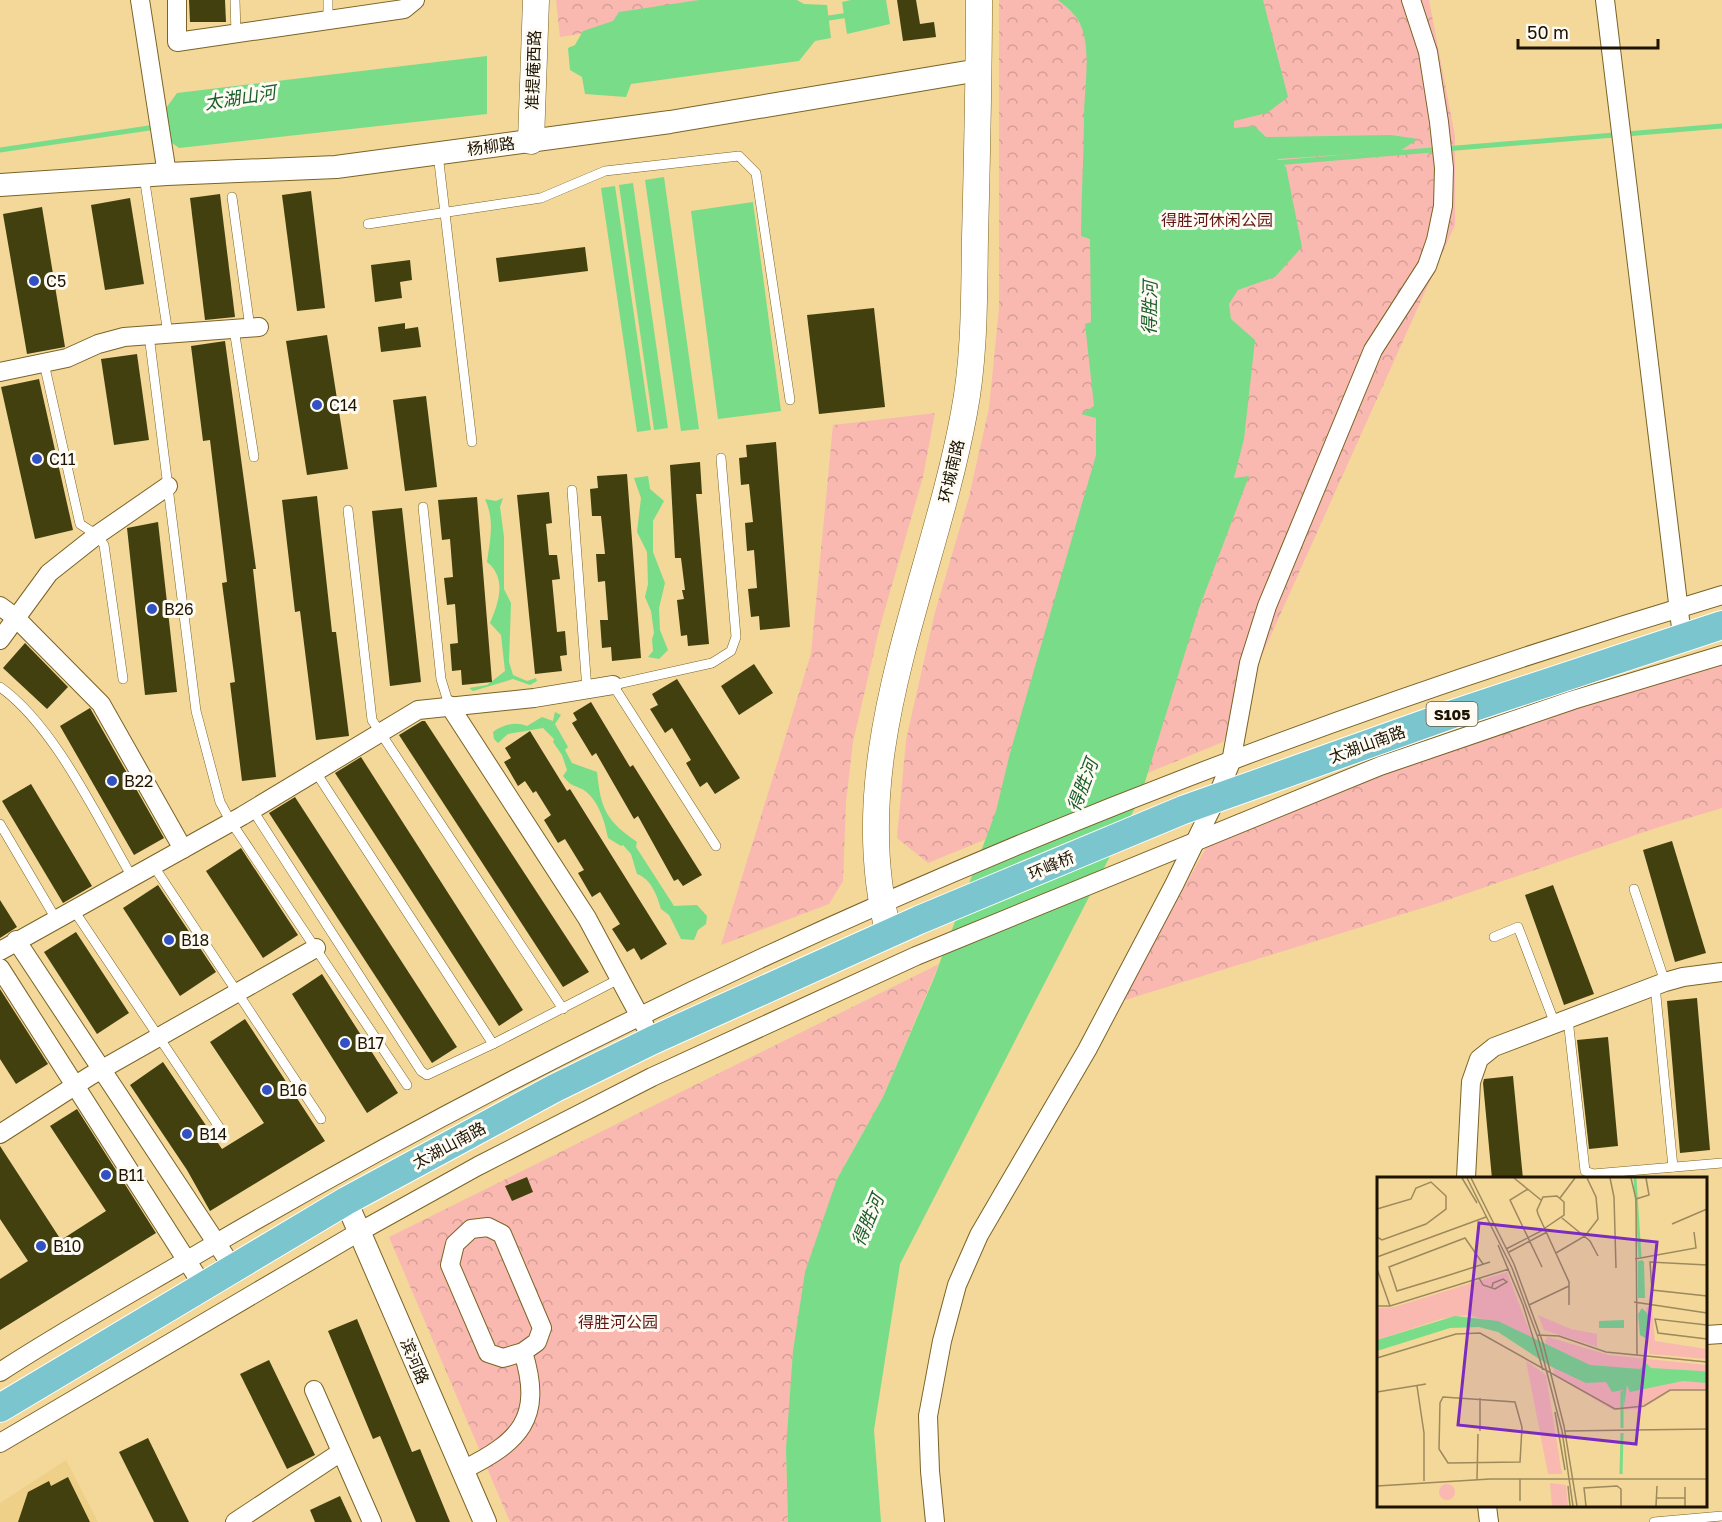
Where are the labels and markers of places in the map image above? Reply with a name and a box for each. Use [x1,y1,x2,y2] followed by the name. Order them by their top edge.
[46,271,66,291] place label: C5
[27,274,41,288] marker: C5
[329,395,357,415] place label: C14
[310,398,324,412] marker: C14
[49,449,76,469] place label: C11
[30,452,44,466] marker: C11
[164,599,194,619] place label: B26
[145,602,159,616] marker: B26
[124,771,153,791] place label: B22
[105,774,119,788] marker: B22
[181,930,209,950] place label: B18
[162,933,176,947] marker: B18
[357,1033,384,1053] place label: B17
[338,1036,352,1050] marker: B17
[279,1080,307,1100] place label: B16
[260,1083,274,1097] marker: B16
[199,1124,227,1144] place label: B14
[180,1127,194,1141] marker: B14
[118,1165,144,1185] place label: B11
[99,1168,113,1182] marker: B11
[53,1236,81,1256] place label: B10
[34,1239,48,1253] marker: B10

